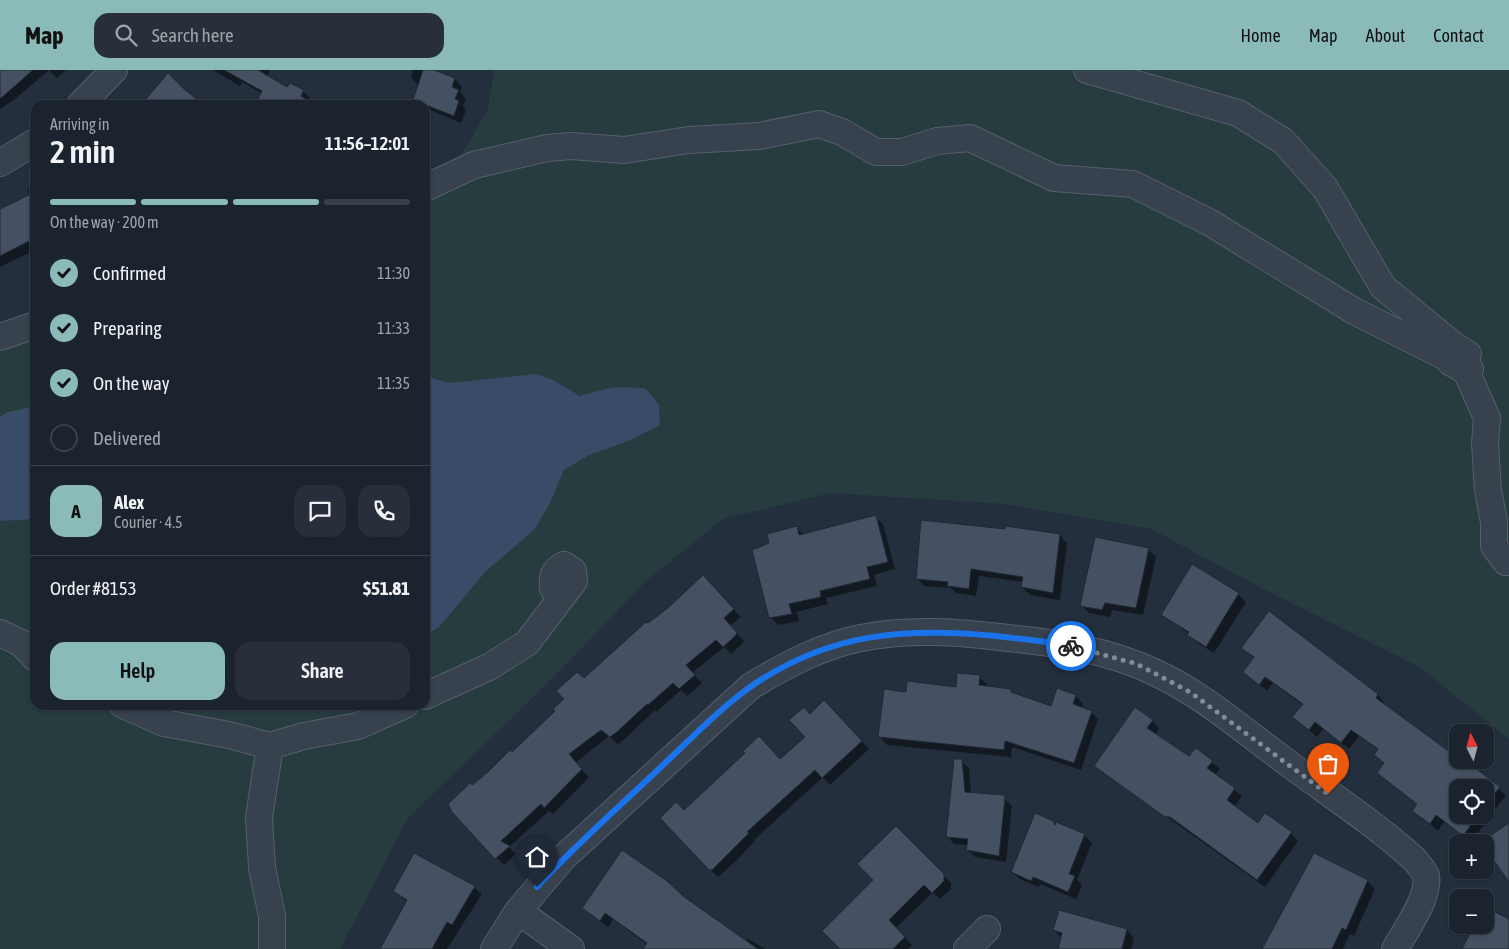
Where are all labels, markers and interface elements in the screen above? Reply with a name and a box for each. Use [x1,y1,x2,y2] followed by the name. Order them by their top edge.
[94,13,444,58] search box
[112,21,140,49] icon: search
[25,22,64,49] text: Map
[152,24,234,46] text: Search here
[1241,25,1281,46] text: Home
[1309,25,1338,46] text: Map
[1366,25,1405,46] text: About
[1433,25,1484,46] text: Contact
[50,115,110,133] text: Arriving in
[325,132,410,154] text: 11:56–12:01
[50,133,115,170] text: 2 min
[50,213,159,231] text: On the way · 200 m
[50,259,78,287] icon: check
[93,262,166,284] text: Confirmed
[377,264,410,282] text: 11:30
[50,314,78,342] icon: check
[93,317,162,339] text: Preparing
[377,319,410,337] text: 11:33
[50,369,78,397] icon: check
[93,372,170,394] text: On the way
[377,374,410,392] text: 11:35
[93,427,161,449] text: Delivered
[294,485,346,537] button: chat
[358,485,410,537] button: phone
[114,491,144,513] text: Alex
[71,500,81,522] text: A
[114,513,183,531] text: Courier · 4.5
[50,577,137,599] text: Order #8153
[363,577,410,599] text: $51.81
[1046,621,1096,671] courier
[1057,632,1085,660] icon: bike
[50,642,225,700] button: Help
[235,642,410,700] button: Share
[1449,724,1494,769] north arrow
[1449,724,1494,934] map controls
[1307,743,1349,794] pin
[1314,750,1342,778] icon: bag
[1449,779,1494,824] button: locate
[1449,834,1494,879] button: +
[516,836,558,887] pin
[523,843,551,871] icon: home
[1449,889,1494,934] button: −

